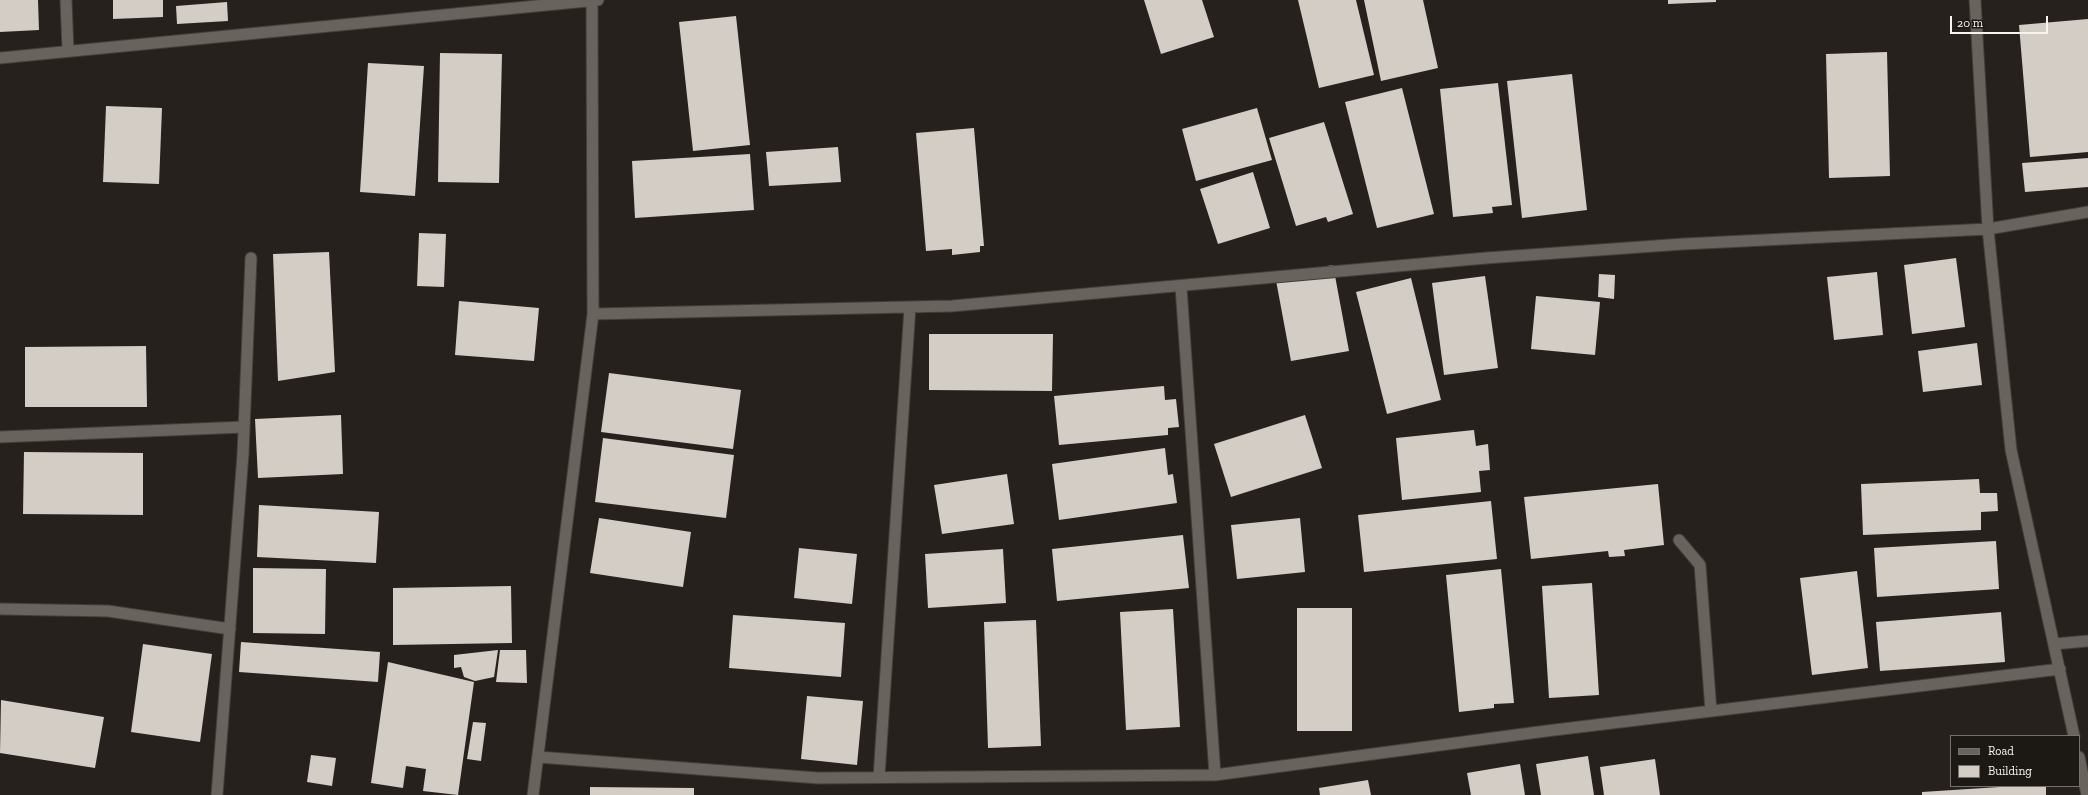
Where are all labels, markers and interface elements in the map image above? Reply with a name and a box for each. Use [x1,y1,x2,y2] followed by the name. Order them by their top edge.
[1952,8,2050,34] scale bar
[1957,16,1983,30] text: 20 m
[1950,735,2080,787] legend
[1988,744,2014,758] text: Road
[1988,764,2032,778] text: Building

